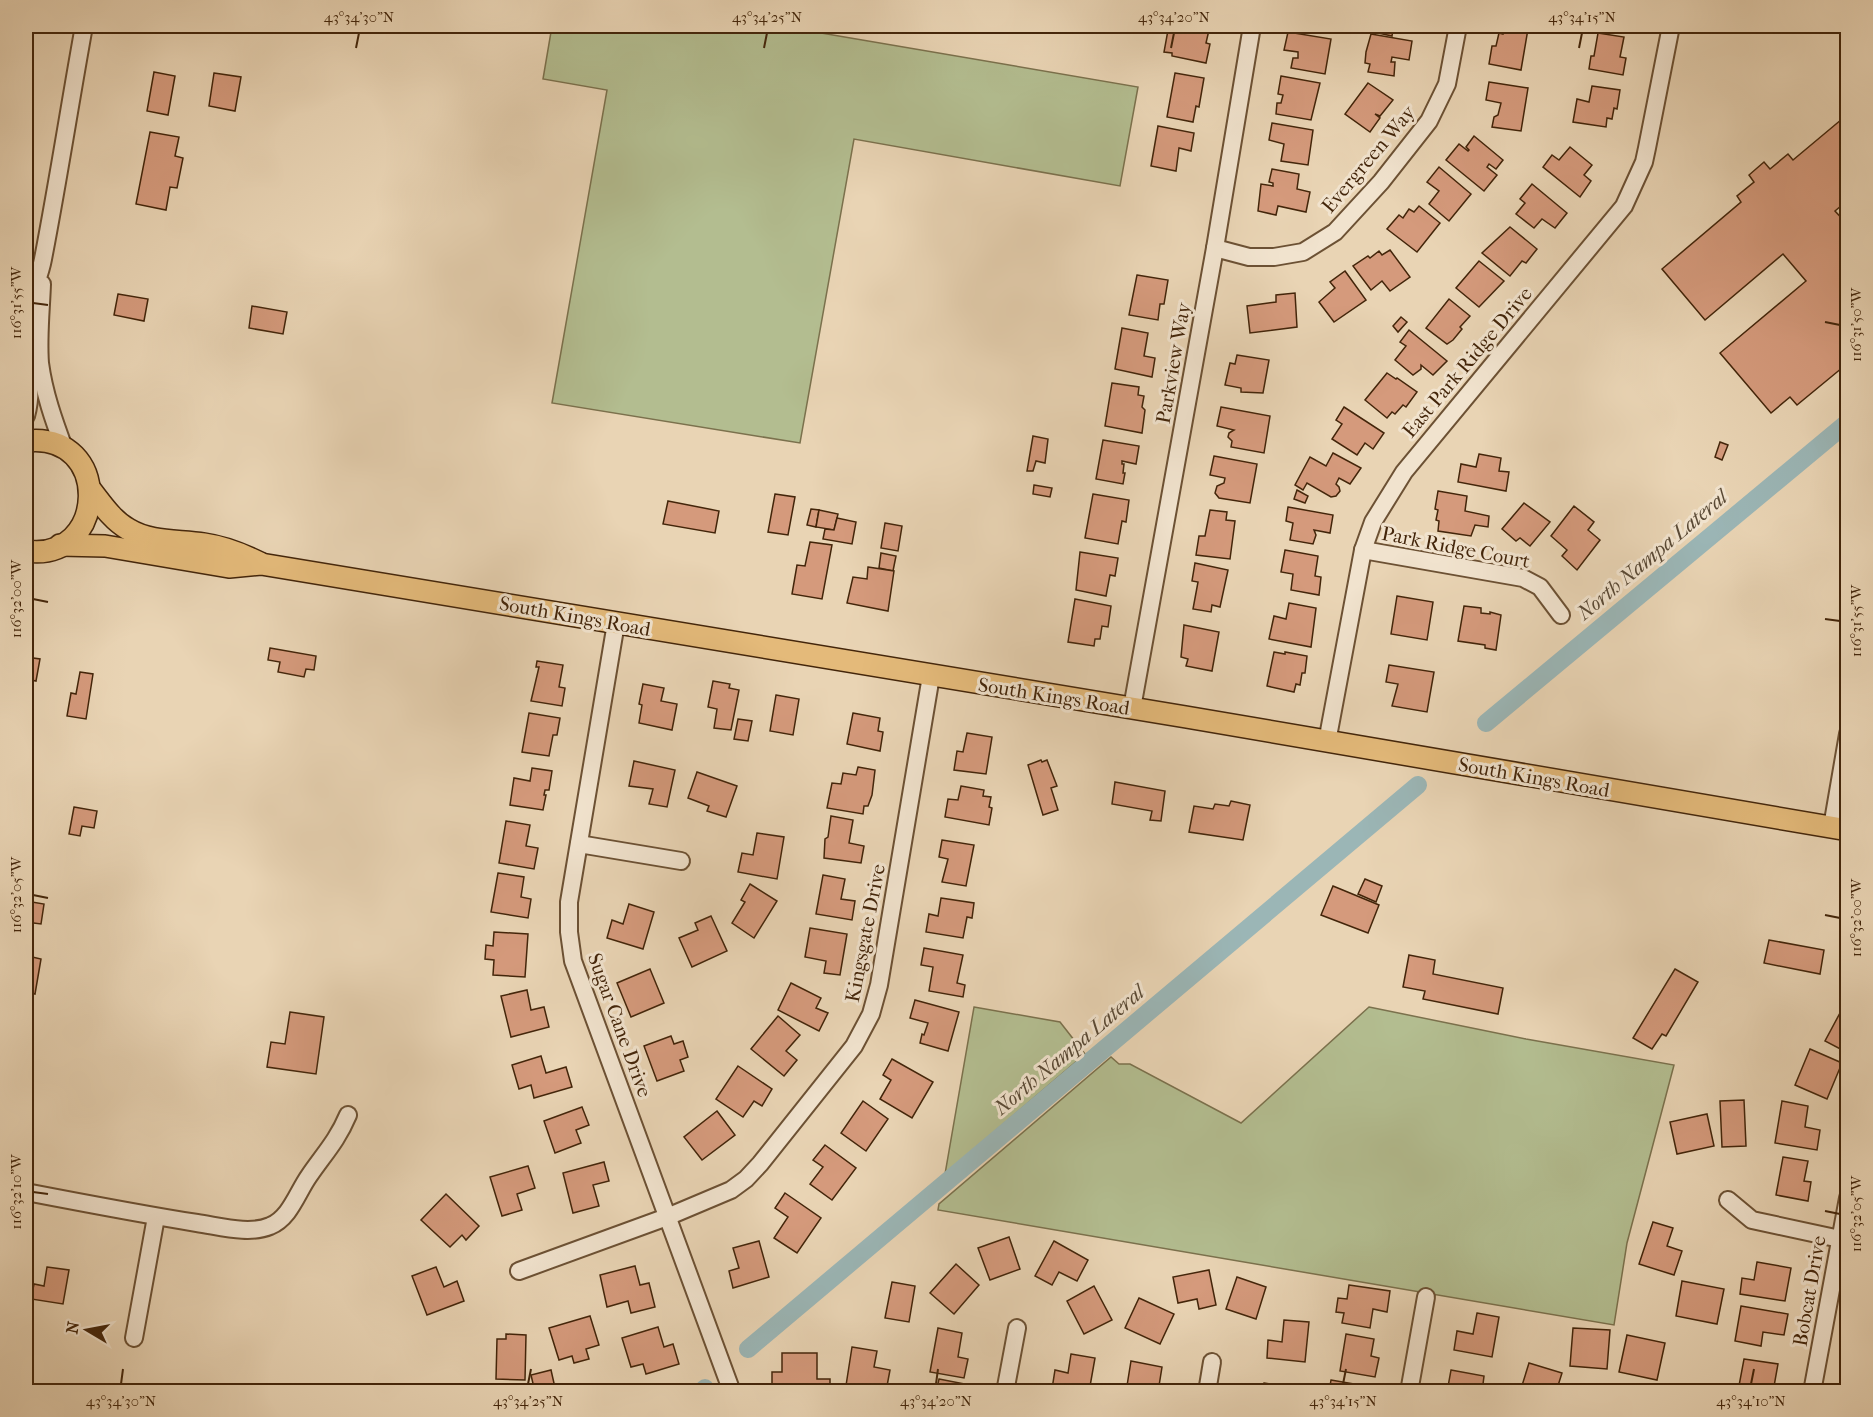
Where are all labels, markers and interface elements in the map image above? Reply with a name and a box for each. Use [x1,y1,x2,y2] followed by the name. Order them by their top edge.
[324,8,395,26] text: 43°34'30"N
[732,8,803,26] text: 43°34'25"N
[1138,8,1211,26] text: 43°34'20"N
[1548,8,1616,26] text: 43°34'15"N
[1317,100,1421,217] street label: Evergreen Way
[7,266,25,339] text: 116°31'55"W
[1398,282,1537,442] street label: East Park Ridge Drive
[1847,287,1865,362] text: 116°31'50"W
[1152,300,1196,425] street label: Parkview Way
[1571,483,1734,625] water label: North Nampa Lateral
[1380,522,1532,573] street label: Park Ridge Court
[7,559,25,638] text: 116°32'00"W
[1847,584,1865,657] text: 116°31'55"W
[498,592,653,641] street label: South Kings Road
[976,673,1132,720] street label: South Kings Road
[1457,753,1612,802] street label: South Kings Road
[7,855,25,933] text: 116°32'05"W
[841,862,890,1004] street label: Kingsgate Drive
[1847,878,1865,957] text: 116°32'00"W
[583,950,656,1100] street label: Sugar Cane Drive
[988,978,1151,1120] water label: North Nampa Lateral
[7,1153,25,1230] text: 116°32'10"W
[1847,1174,1865,1252] text: 116°32'05"W
[1788,1234,1831,1348] street label: Bobcat Drive
[57,1300,117,1360] north arrow
[62,1319,83,1335] text: N
[86,1392,157,1410] text: 43°34'30"N
[493,1392,564,1410] text: 43°34'25"N
[900,1392,973,1410] text: 43°34'20"N
[1309,1392,1377,1410] text: 43°34'15"N
[1716,1392,1786,1410] text: 43°34'10"N

